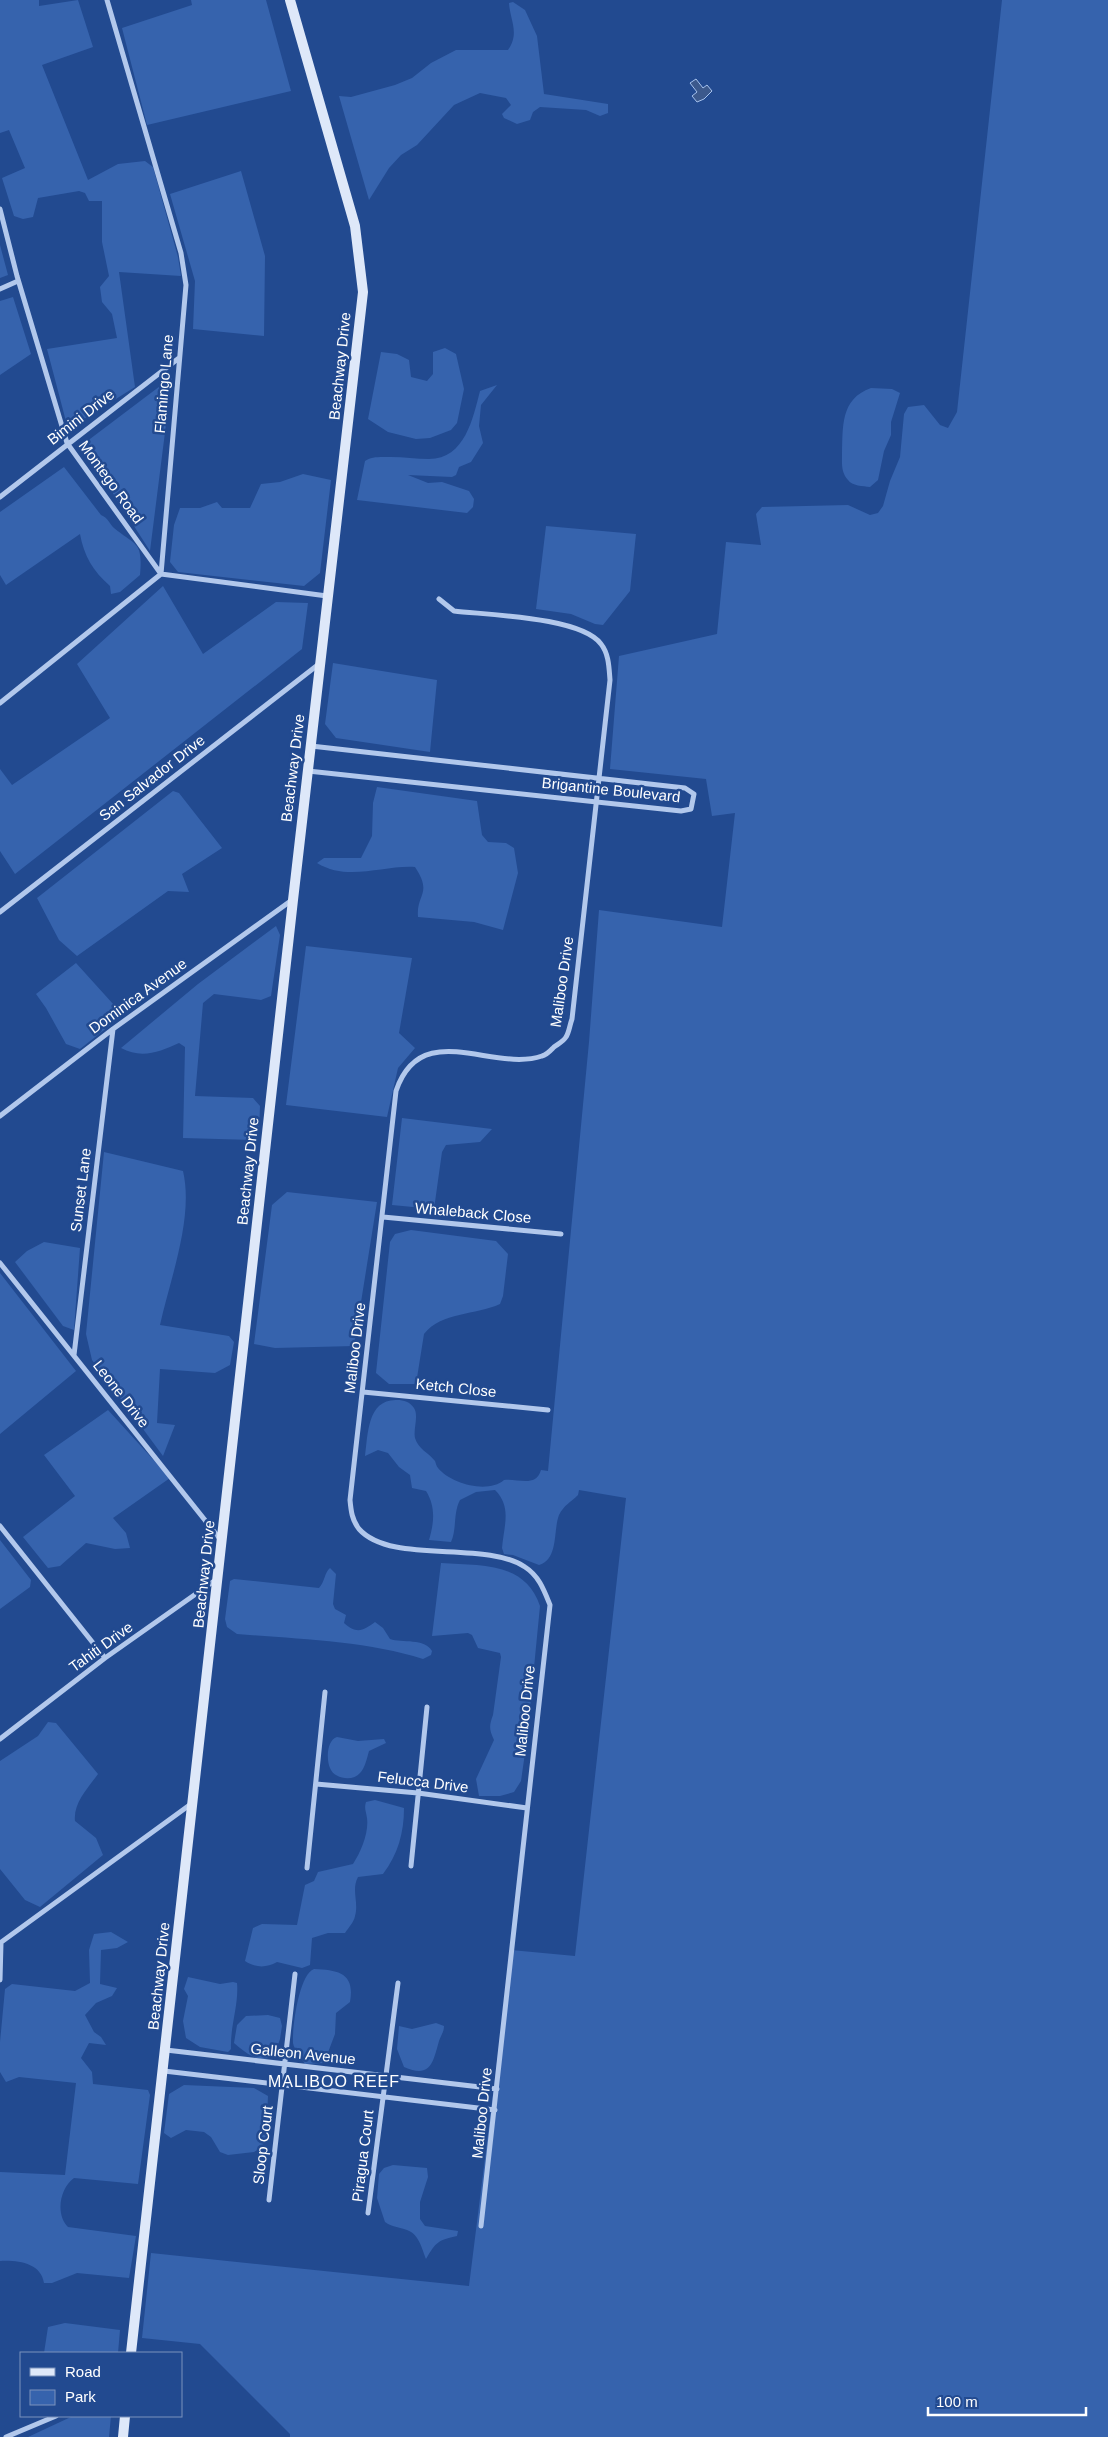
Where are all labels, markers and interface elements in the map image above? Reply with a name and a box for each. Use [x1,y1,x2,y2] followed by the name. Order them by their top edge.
[325,311,354,421] street label: Beachway Drive
[151,334,176,434] street label: Flamingo Lane
[44,385,117,448] street label: Bimini Drive
[76,437,147,527] street label: Montego Road
[277,713,308,823] street label: Beachway Drive
[96,731,208,824] street label: San Salvador Drive
[541,774,681,805] street label: Brigantine Boulevard
[547,935,576,1029] street label: Maliboo Drive
[86,954,190,1037] street label: Dominica Avenue
[233,1116,262,1226] street label: Beachway Drive
[67,1147,94,1233] street label: Sunset Lane
[414,1199,532,1226] street label: Whaleback Close
[340,1301,369,1394] street label: Maliboo Drive
[90,1357,153,1431] street label: Leone Drive
[415,1375,497,1400] street label: Ketch Close
[189,1519,218,1629] street label: Beachway Drive
[66,1618,136,1675] street label: Tahiti Drive
[511,1664,538,1757] street label: Maliboo Drive
[377,1767,470,1796] street label: Felucca Drive
[144,1921,173,2031] street label: Beachway Drive
[250,2040,356,2067] street label: Galleon Avenue
[468,2066,495,2159] street label: Maliboo Drive
[268,2073,400,2090] district label: MALIBOO REEF
[249,2104,276,2185] street label: Sloop Court
[348,2108,377,2203] street label: Piragua Court
[20,2352,182,2417] legend
[65,2363,101,2380] text: Road
[928,2384,1086,2416] scale bar
[65,2388,96,2405] text: Park
[936,2393,978,2410] text: 100 m

